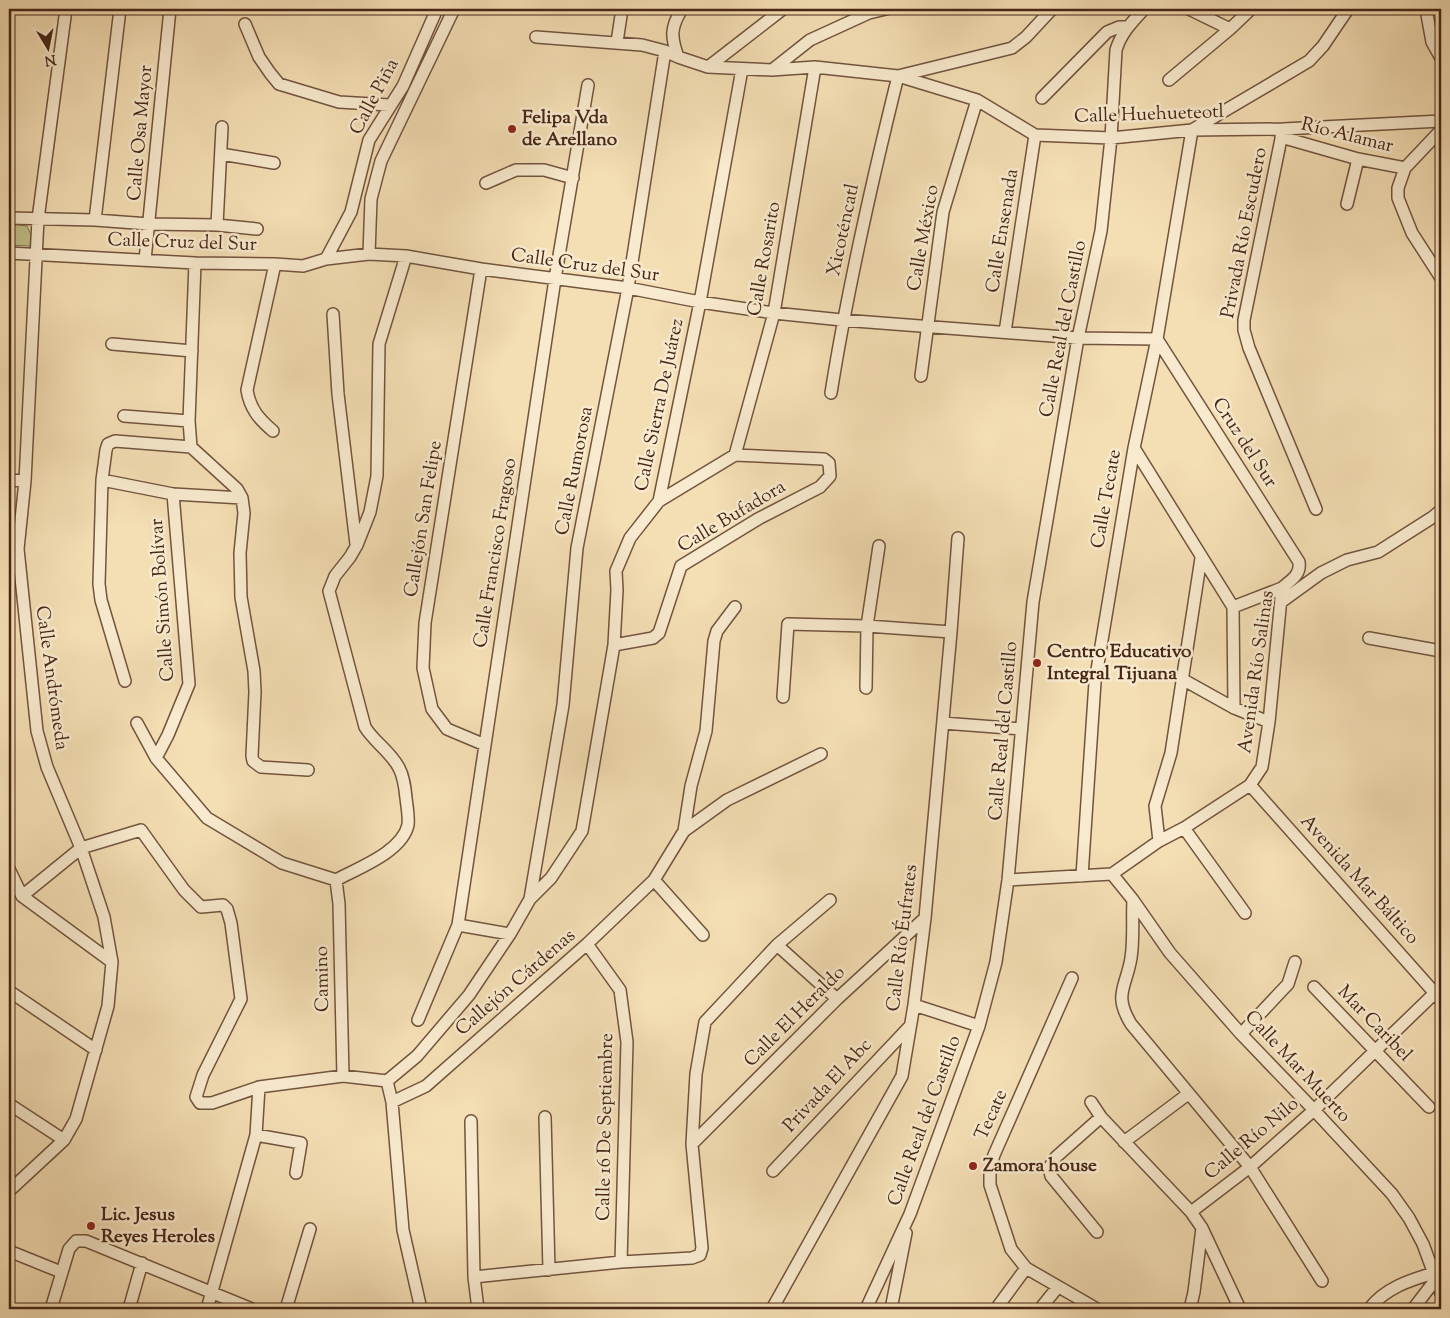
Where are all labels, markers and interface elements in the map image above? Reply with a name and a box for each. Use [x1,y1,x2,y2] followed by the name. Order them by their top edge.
[22,22,72,72] north arrow
[43,48,57,70] text: N
[344,54,407,140] street label: Calle Piña
[122,64,160,202] street label: Calle Osa Mayor
[1074,99,1224,131] street label: Calle Huehueteotl
[522,105,618,154] place label: Felipa Vda de Arellano
[1298,112,1396,160] street label: Río Alamar
[506,123,518,135] marker: Felipa Vda de Arellano
[1215,145,1275,321] street label: Privada Río Escudero
[980,167,1026,295] street label: Calle Ensenada
[821,181,867,279] street label: Xicoténcatl
[901,183,947,293] street label: Calle México
[742,200,788,318] street label: Calle Rosarito
[107,227,257,259] street label: Calle Cruz del Sur
[1034,238,1094,420] street label: Calle Real del Castillo
[509,242,661,290] street label: Calle Cruz del Sur
[629,316,691,494] street label: Calle Sierra De Juárez
[1205,393,1283,493] street label: Cruz del Sur
[549,404,601,538] street label: Calle Rumorosa
[398,439,450,599] street label: Callejón San Felipe
[1085,447,1129,551] street label: Calle Tecate
[468,456,524,650] street label: Calle Francisco Fragoso
[673,474,791,560] street label: Calle Bufadora
[144,518,182,682] street label: Calle Simón Bolívar
[1232,589,1282,755] street label: Avenida Río Salinas
[28,604,75,752] street label: Calle Andrómeda
[1047,639,1192,688] place label: Centro Educativo Integral Tijuana
[983,640,1025,822] street label: Calle Real del Castillo
[1031,657,1043,669] marker: Centro Educativo Integral Tijuana
[1293,809,1425,951] street label: Avenida Mar Báltico
[881,863,925,1013] street label: Calle Río Éufrates
[450,923,582,1043] street label: Callejón Cárdenas
[309,946,337,1012] street label: Camino
[738,960,852,1074] street label: Calle El Heraldo
[1330,980,1418,1068] street label: Mar Caribel
[1238,1005,1356,1129] street label: Calle Mar Muerto
[882,1032,968,1210] street label: Calle Real del Castillo
[591,1033,621,1221] street label: Calle 16 De Septiembre
[777,1033,879,1139] street label: Privada El Abc
[969,1085,1015,1145] street label: Tecate
[1199,1091,1305,1187] street label: Calle Río Nilo
[983,1153,1097,1180] place label: Zamora house
[967,1160,979,1172] marker: Zamora house
[101,1202,215,1251] place label: Lic. Jesus Reyes Heroles
[85,1220,97,1232] marker: Lic. Jesus Reyes Heroles

